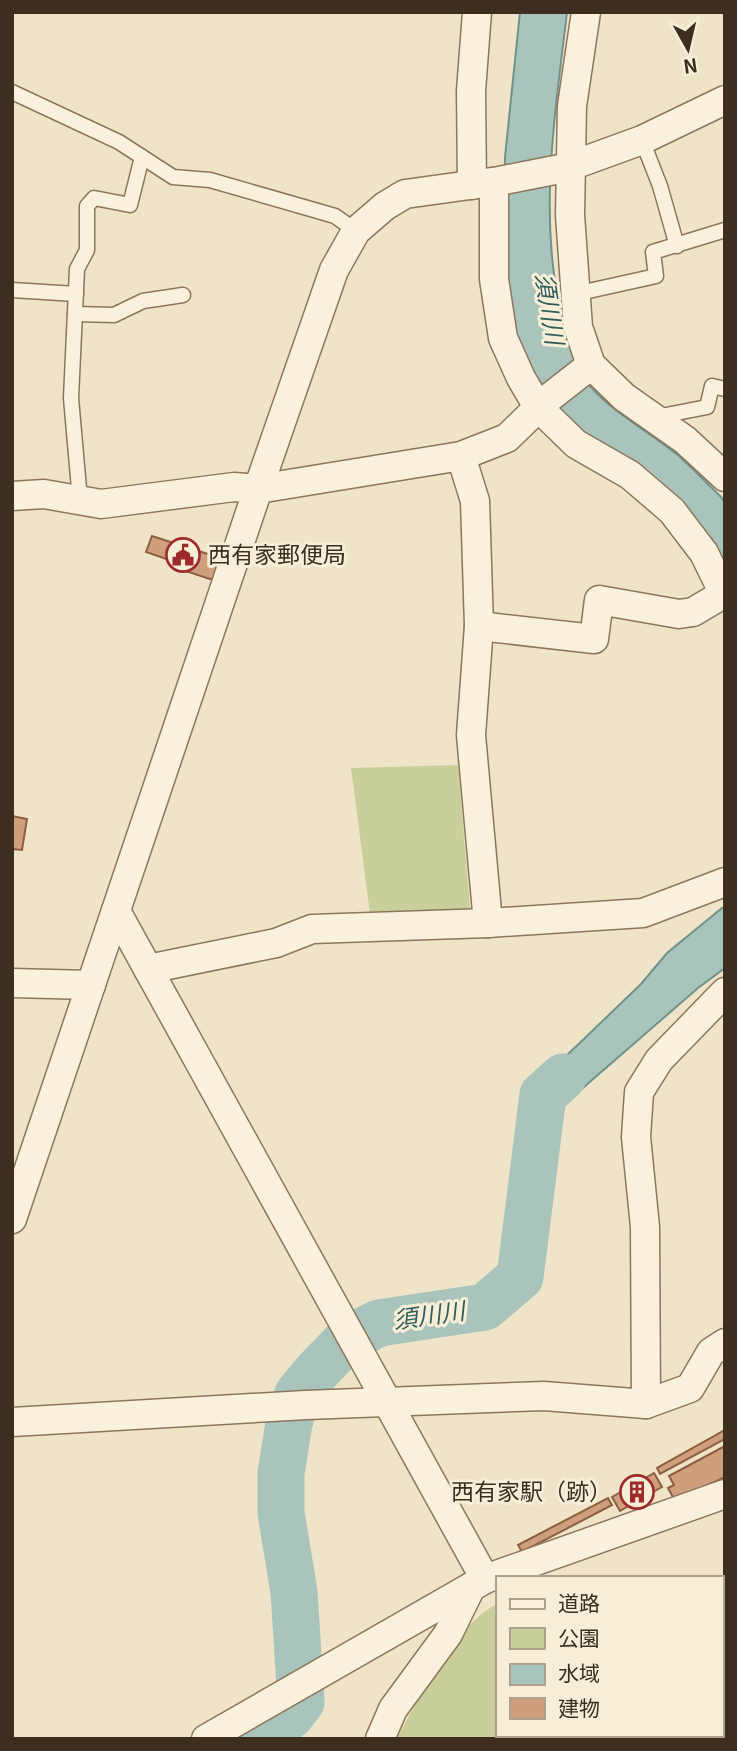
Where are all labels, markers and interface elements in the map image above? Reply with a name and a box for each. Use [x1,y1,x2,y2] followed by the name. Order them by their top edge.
[653,14,723,84] north arrow
[682,53,700,82] text: N
[529,270,575,350] water label: 須川川
[164,536,202,574] public building icon: 西有家郵便局
[208,536,346,570] place label: 西有家郵便局
[391,1291,470,1336] water label: 須川川
[451,1473,612,1507] place label: 西有家駅（跡）
[618,1473,656,1511] building icon: 西有家駅（跡）
[496,1576,723,1737] legend
[558,1587,600,1617] text: 道路
[558,1622,600,1652] text: 公園
[558,1657,600,1687] text: 水域
[558,1692,600,1722] text: 建物

